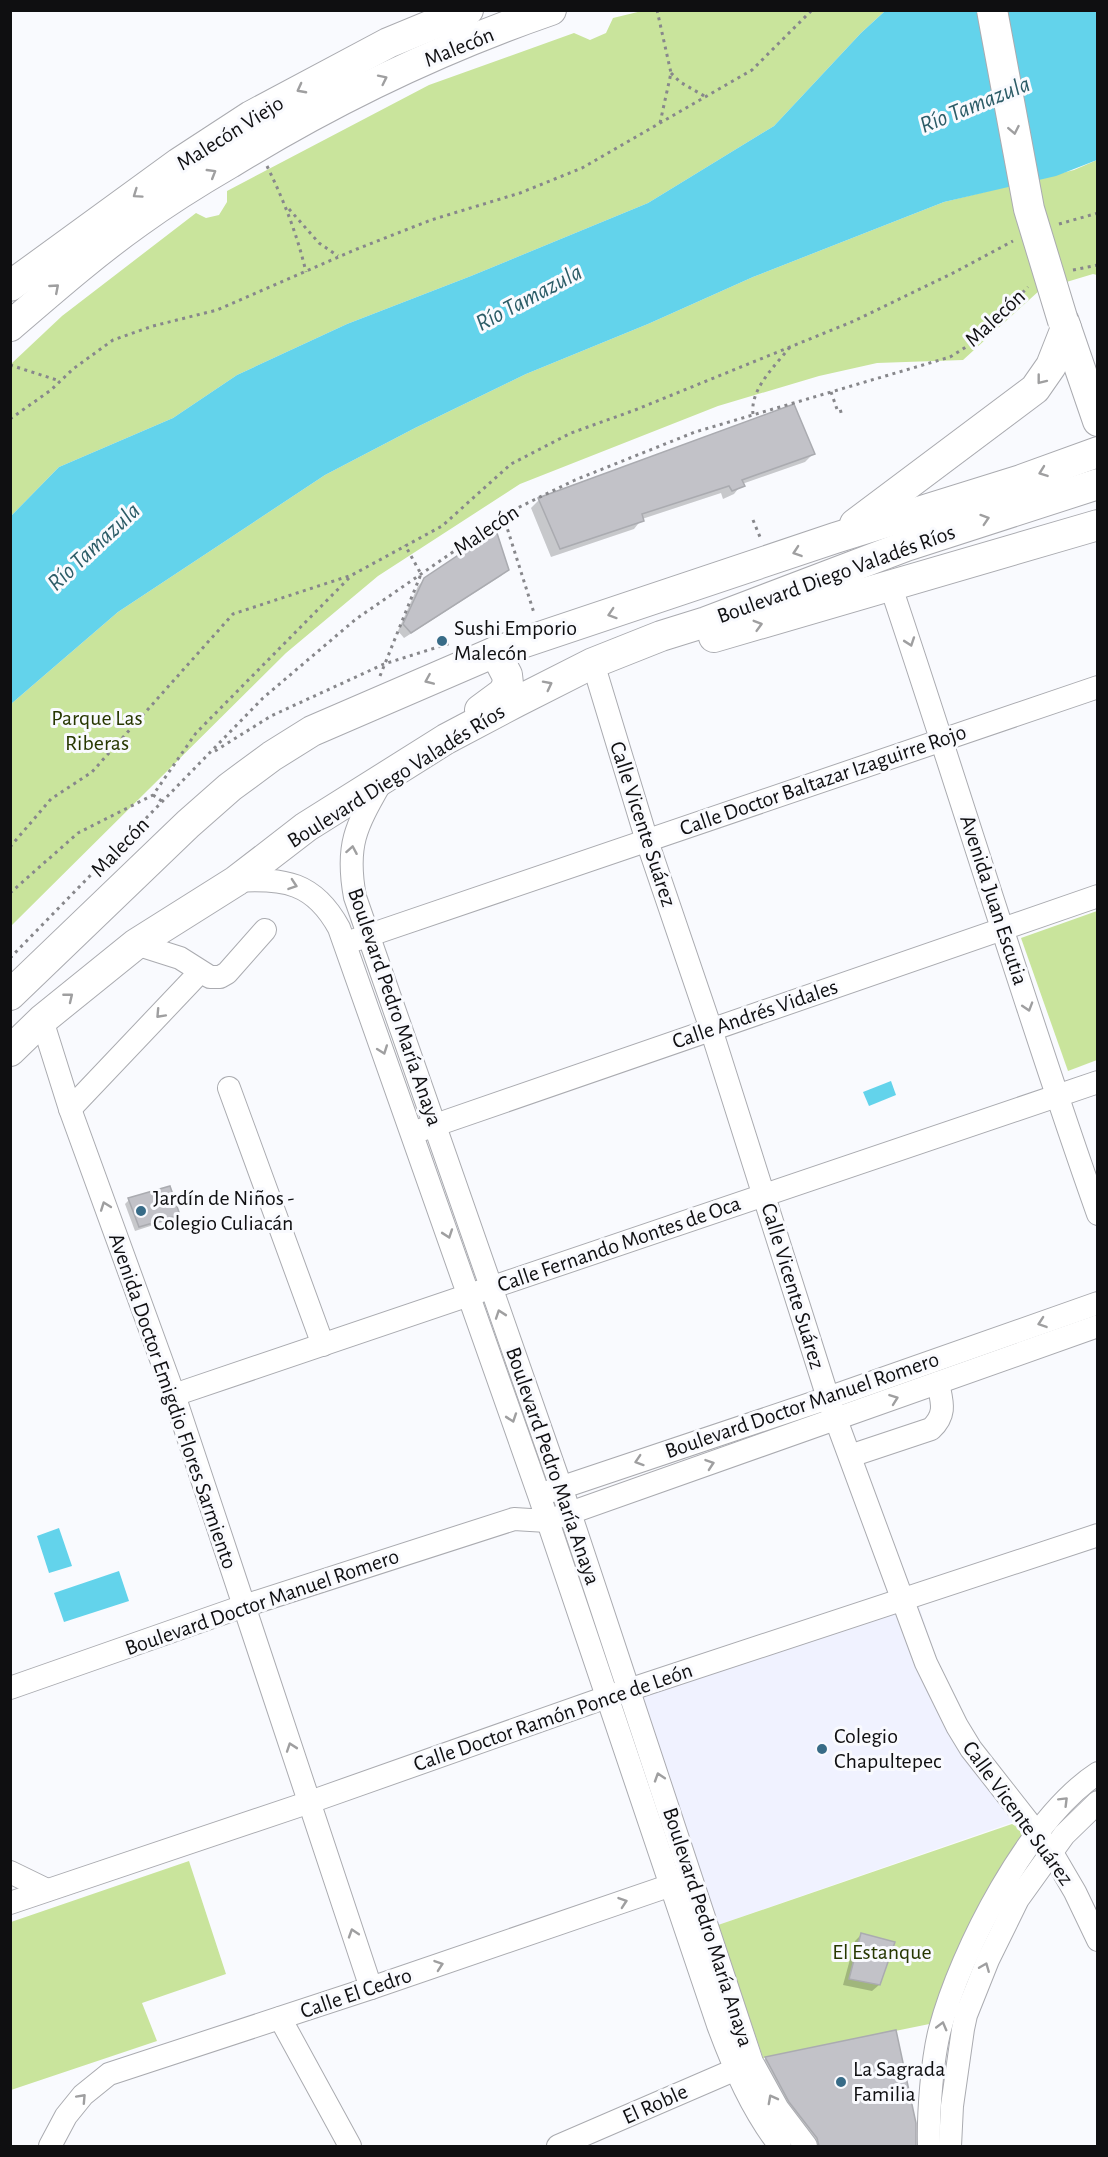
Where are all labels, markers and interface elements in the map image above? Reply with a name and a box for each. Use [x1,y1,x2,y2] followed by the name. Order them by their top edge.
[421,23,497,71] street label: Malecón
[916,72,1034,138] water label: Río Tamazula
[377,75,388,87] one-way arrow
[297,82,307,93] one-way arrow
[173,91,287,175] street label: Malecón Viejo
[1007,125,1020,135] one-way arrow
[206,169,216,181] one-way arrow
[132,187,143,198] one-way arrow
[472,260,586,336] water label: Río Tamazula
[48,284,59,295] one-way arrow
[961,285,1029,351] street label: Malecón
[1038,374,1049,385] one-way arrow
[1038,465,1048,478] one-way arrow
[43,498,145,596] water label: Río Tamazula
[449,500,523,560] street label: Malecón
[980,514,990,526] one-way arrow
[714,521,958,627] street label: Boulevard Diego Valadés Ríos
[792,544,803,557] one-way arrow
[607,606,618,619] one-way arrow
[454,617,577,664] place label: Sushi Emporio Malecón
[752,620,763,632] one-way arrow
[435,634,449,648] marker: Sushi Emporio Malecón
[902,636,915,647] one-way arrow
[424,673,435,685] one-way arrow
[542,681,553,692] one-way arrow
[284,700,508,852] street label: Boulevard Diego Valadés Ríos
[51,707,143,754] park label: Parque Las Riberas
[677,721,969,839] street label: Calle Doctor Baltazar Izaguirre Rojo
[606,739,680,909] street label: Calle Vicente Suárez
[956,812,1032,988] street label: Avenida Juan Escutia
[87,813,153,881] street label: Malecón
[346,846,358,855] one-way arrow
[287,877,298,890] one-way arrow
[344,885,446,1129] street label: Boulevard Pedro María Anaya
[669,975,841,1053] street label: Calle Andrés Vidales
[63,994,74,1005] one-way arrow
[1021,1001,1033,1012] one-way arrow
[156,1007,167,1018] one-way arrow
[375,1045,388,1055] one-way arrow
[153,1187,295,1234] place label: Jardín de Niños - Colegio Culiacán
[495,1192,743,1296] street label: Calle Fernando Montes de Oca
[757,1200,829,1372] street label: Calle Vicente Suárez
[100,1201,113,1211] one-way arrow
[134,1204,148,1218] marker: Jardín de Niños - Colegio Culiacán
[441,1228,454,1239] one-way arrow
[105,1230,241,1572] street label: Avenida Doctor Emigdio Flores Sarmiento
[495,1309,508,1320] one-way arrow
[1037,1315,1048,1328] one-way arrow
[502,1344,604,1588] street label: Boulevard Pedro María Anaya
[662,1348,942,1462] street label: Boulevard Doctor Manuel Romero
[888,1393,899,1406] one-way arrow
[504,1413,517,1423] one-way arrow
[634,1454,645,1466] one-way arrow
[704,1458,715,1471] one-way arrow
[122,1545,402,1659] street label: Boulevard Doctor Manuel Romero
[411,1659,695,1775] street label: Calle Doctor Ramón Ponce de León
[834,1725,942,1772] place label: Colegio Chapultepec
[958,1737,1078,1889] street label: Calle Vicente Suárez
[286,1742,299,1753] one-way arrow
[815,1742,829,1756] marker: Colegio Chapultepec
[654,1772,666,1783] one-way arrow
[1056,1798,1067,1809] one-way arrow
[659,1805,757,2049] street label: Boulevard Pedro María Anaya
[617,1896,628,1909] one-way arrow
[347,1928,360,1939] one-way arrow
[832,1941,932,1963] park label: El Estanque
[433,1960,444,1972] one-way arrow
[978,1962,990,1973] one-way arrow
[297,1964,415,2022] street label: Calle El Cedro
[934,2021,947,2031] one-way arrow
[853,2058,945,2105] place label: La Sagrada Familia
[834,2075,848,2089] marker: La Sagrada Familia
[619,2080,691,2128] street label: El Roble
[74,2094,85,2105] one-way arrow
[768,2095,779,2105] one-way arrow

